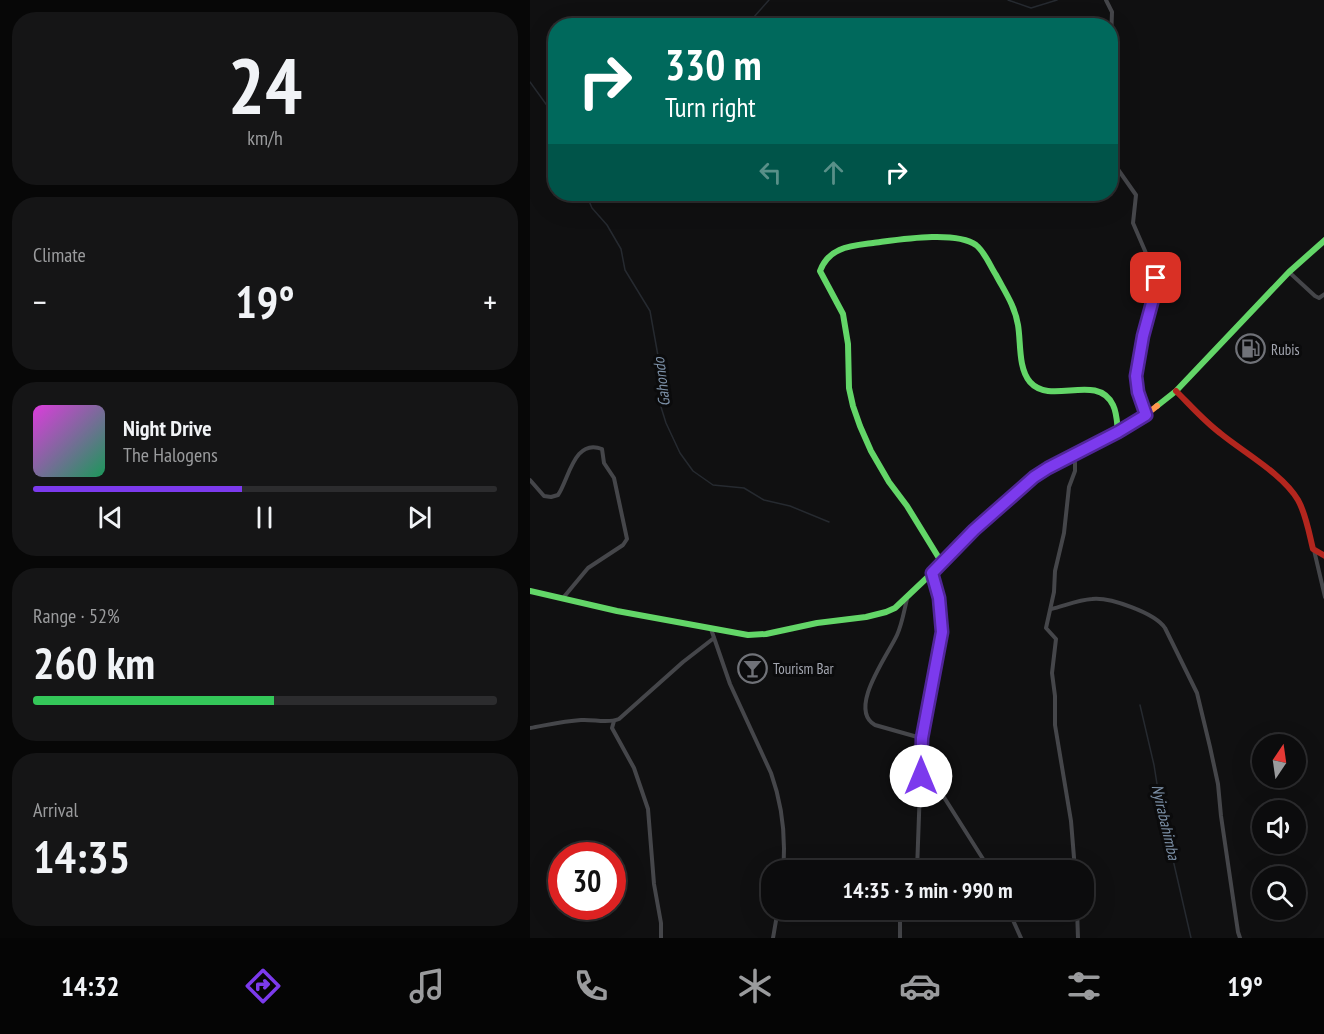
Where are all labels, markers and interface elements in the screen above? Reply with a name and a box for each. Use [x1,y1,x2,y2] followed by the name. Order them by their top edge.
[228,35,302,136] text: 24
[665,37,762,92] text: 330 m
[566,42,644,120] icon: right
[665,90,756,124] text: Turn right
[247,125,283,151] text: km/h
[754,156,787,189] icon: left
[817,156,850,189] icon: ahead
[880,156,913,189] icon: right
[33,242,86,268] text: Climate
[1130,252,1181,303] pin
[1139,261,1172,294] icon: arrive
[235,272,295,330] text: 19°
[33,280,47,323] text: −
[483,280,497,323] text: +
[1234,333,1266,365] fuel station icon: Rubis
[1271,340,1300,359] place label: Rubis
[648,355,674,408] water label: Gahondo
[123,414,212,442] text: Night Drive
[123,442,218,468] text: The Halogens
[94,501,127,534] icon: previous
[248,501,281,534] icon: pause
[403,501,436,534] icon: next
[33,603,120,629] text: Range · 52%
[33,633,155,691] text: 260 km
[736,652,768,684] bar icon: Tourism Bar
[773,659,835,678] place label: Tourism Bar
[1252,734,1306,788] north arrow
[1252,734,1306,920] map controls
[889,744,953,808] position arrow
[1148,782,1185,863] water label: Nyirabahimba
[33,797,78,823] text: Arrival
[1252,800,1306,854] button: sound
[33,827,130,885] text: 14:35
[548,842,626,920] speed limit sign: 30
[1252,866,1306,920] button: search
[842,876,1013,904] text: 14:35 · 3 min · 990 m
[242,965,284,1007] icon: directions
[406,965,448,1007] icon: music
[570,965,612,1007] icon: phone
[734,965,776,1007] icon: climate
[899,965,941,1007] icon: car
[1063,965,1105,1007] icon: filters
[61,969,120,1003] text: 14:32
[1227,969,1263,1003] text: 19°

